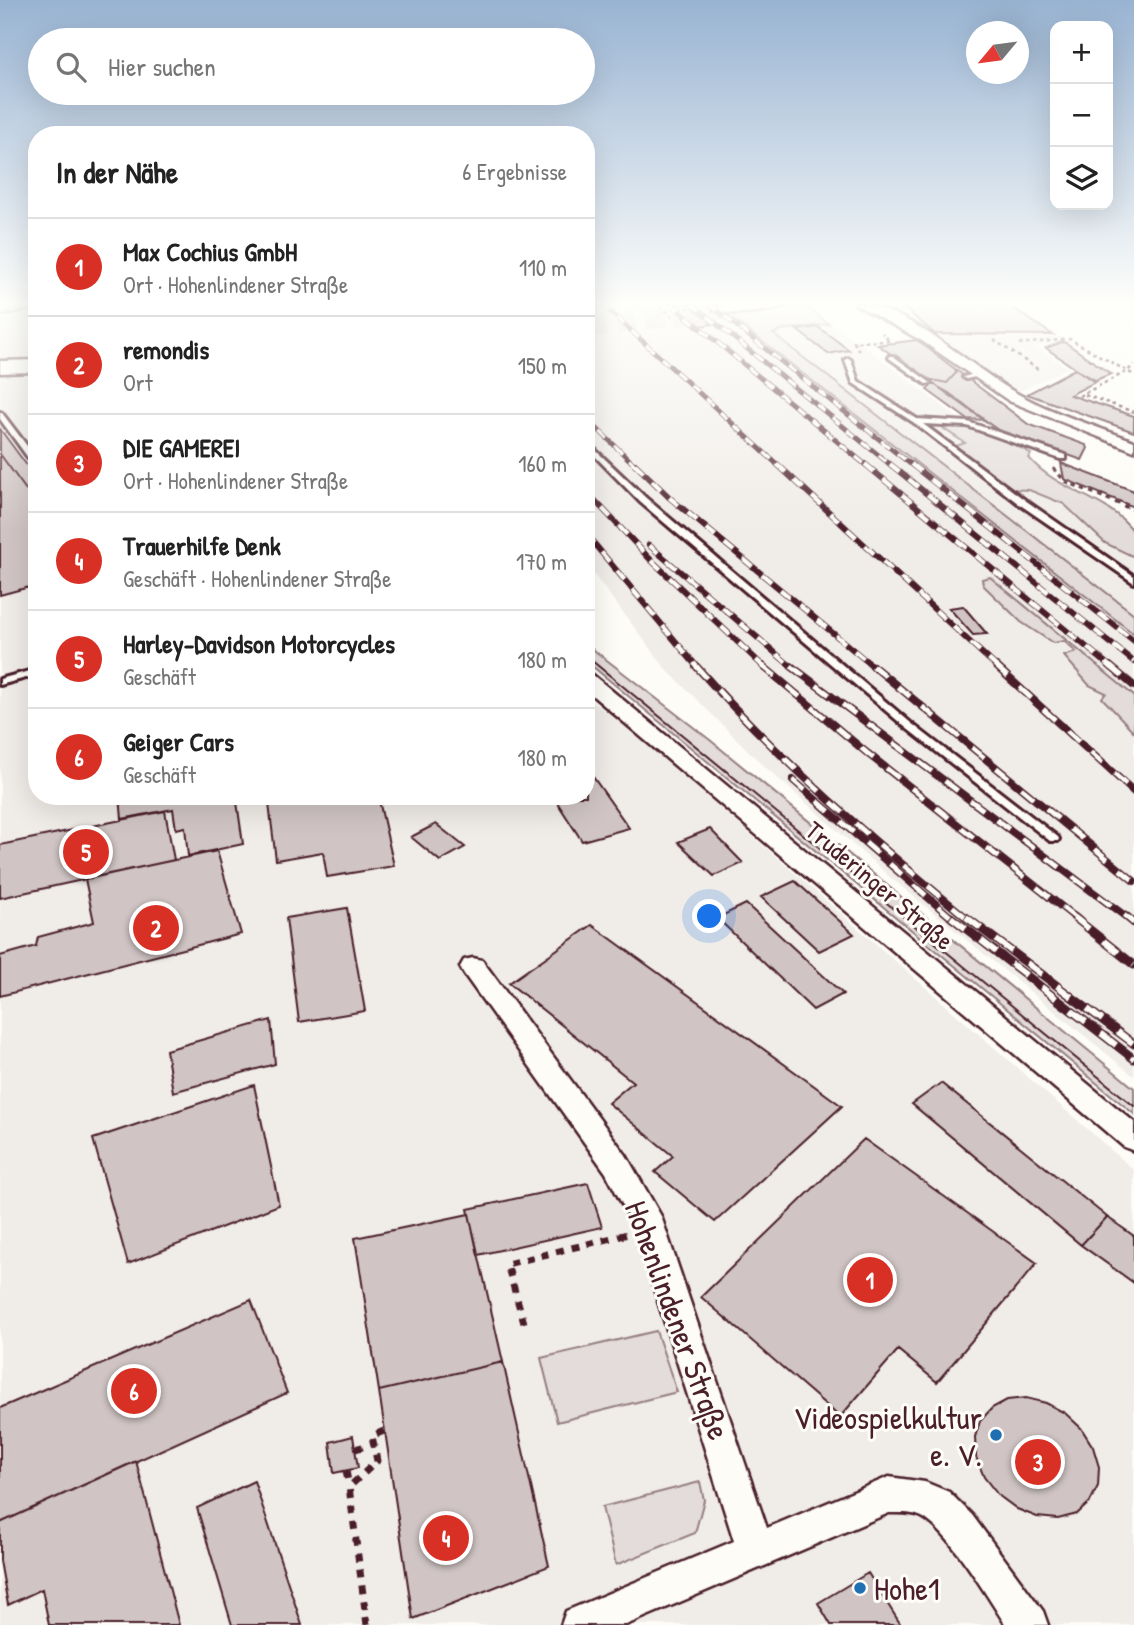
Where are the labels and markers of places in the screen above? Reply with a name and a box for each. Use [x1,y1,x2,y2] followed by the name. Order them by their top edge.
[63,826,109,878] pin: 5
[133,902,179,954] pin: 2
[847,1254,893,1306] pin: 1
[111,1365,157,1417] pin: 6
[794,1396,982,1476] place label: Videospielkultur e. V.
[988,1427,1004,1443] marker: Videospielkultur e. V.
[1015,1436,1061,1488] pin: 3
[423,1512,469,1564] pin: 4
[874,1567,940,1610] place label: Hohe1
[852,1580,868,1596] marker: Hohe1

